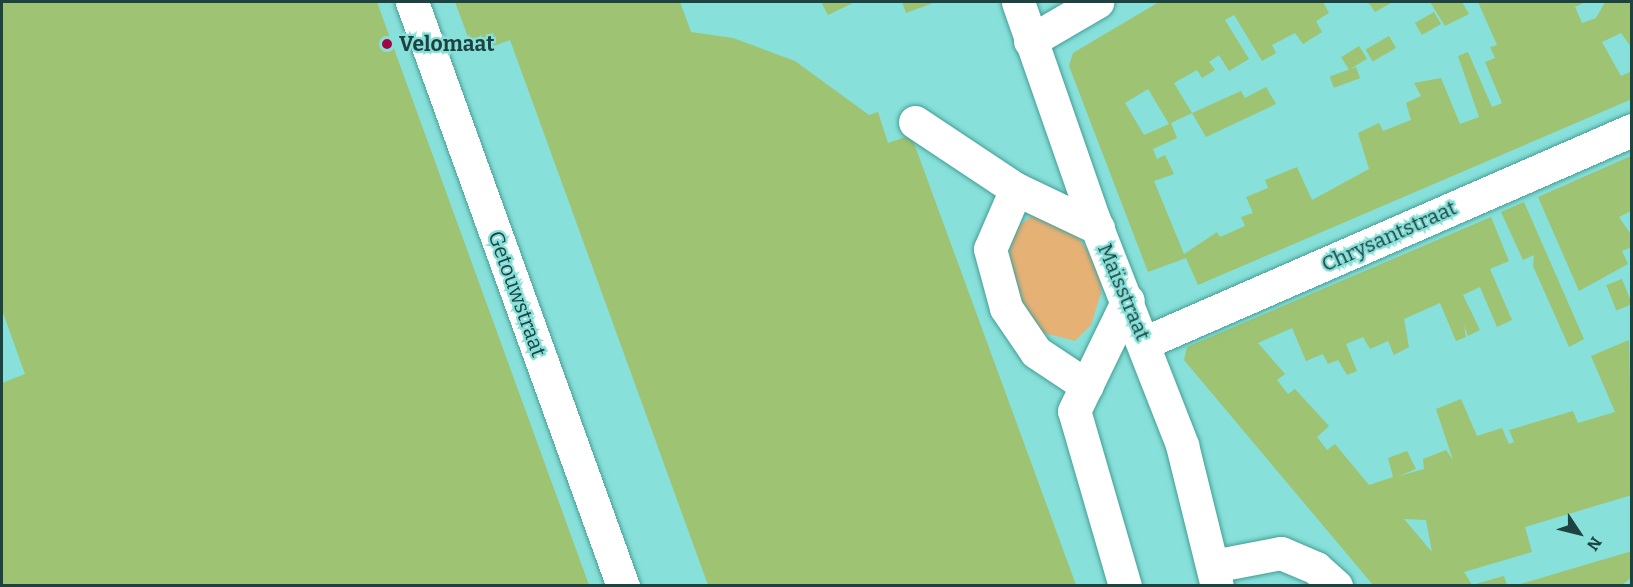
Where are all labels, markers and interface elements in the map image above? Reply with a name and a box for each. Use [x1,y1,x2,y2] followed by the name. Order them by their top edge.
[399,31,495,57] place label: Velomaat
[380,37,394,51] marker: Velomaat
[1318,195,1460,277] street label: Chrysantstraat
[483,228,551,360] street label: Getouwstraat
[1092,240,1156,344] street label: Maïsstraat
[1549,503,1609,563] north arrow
[1583,533,1605,554] text: N

